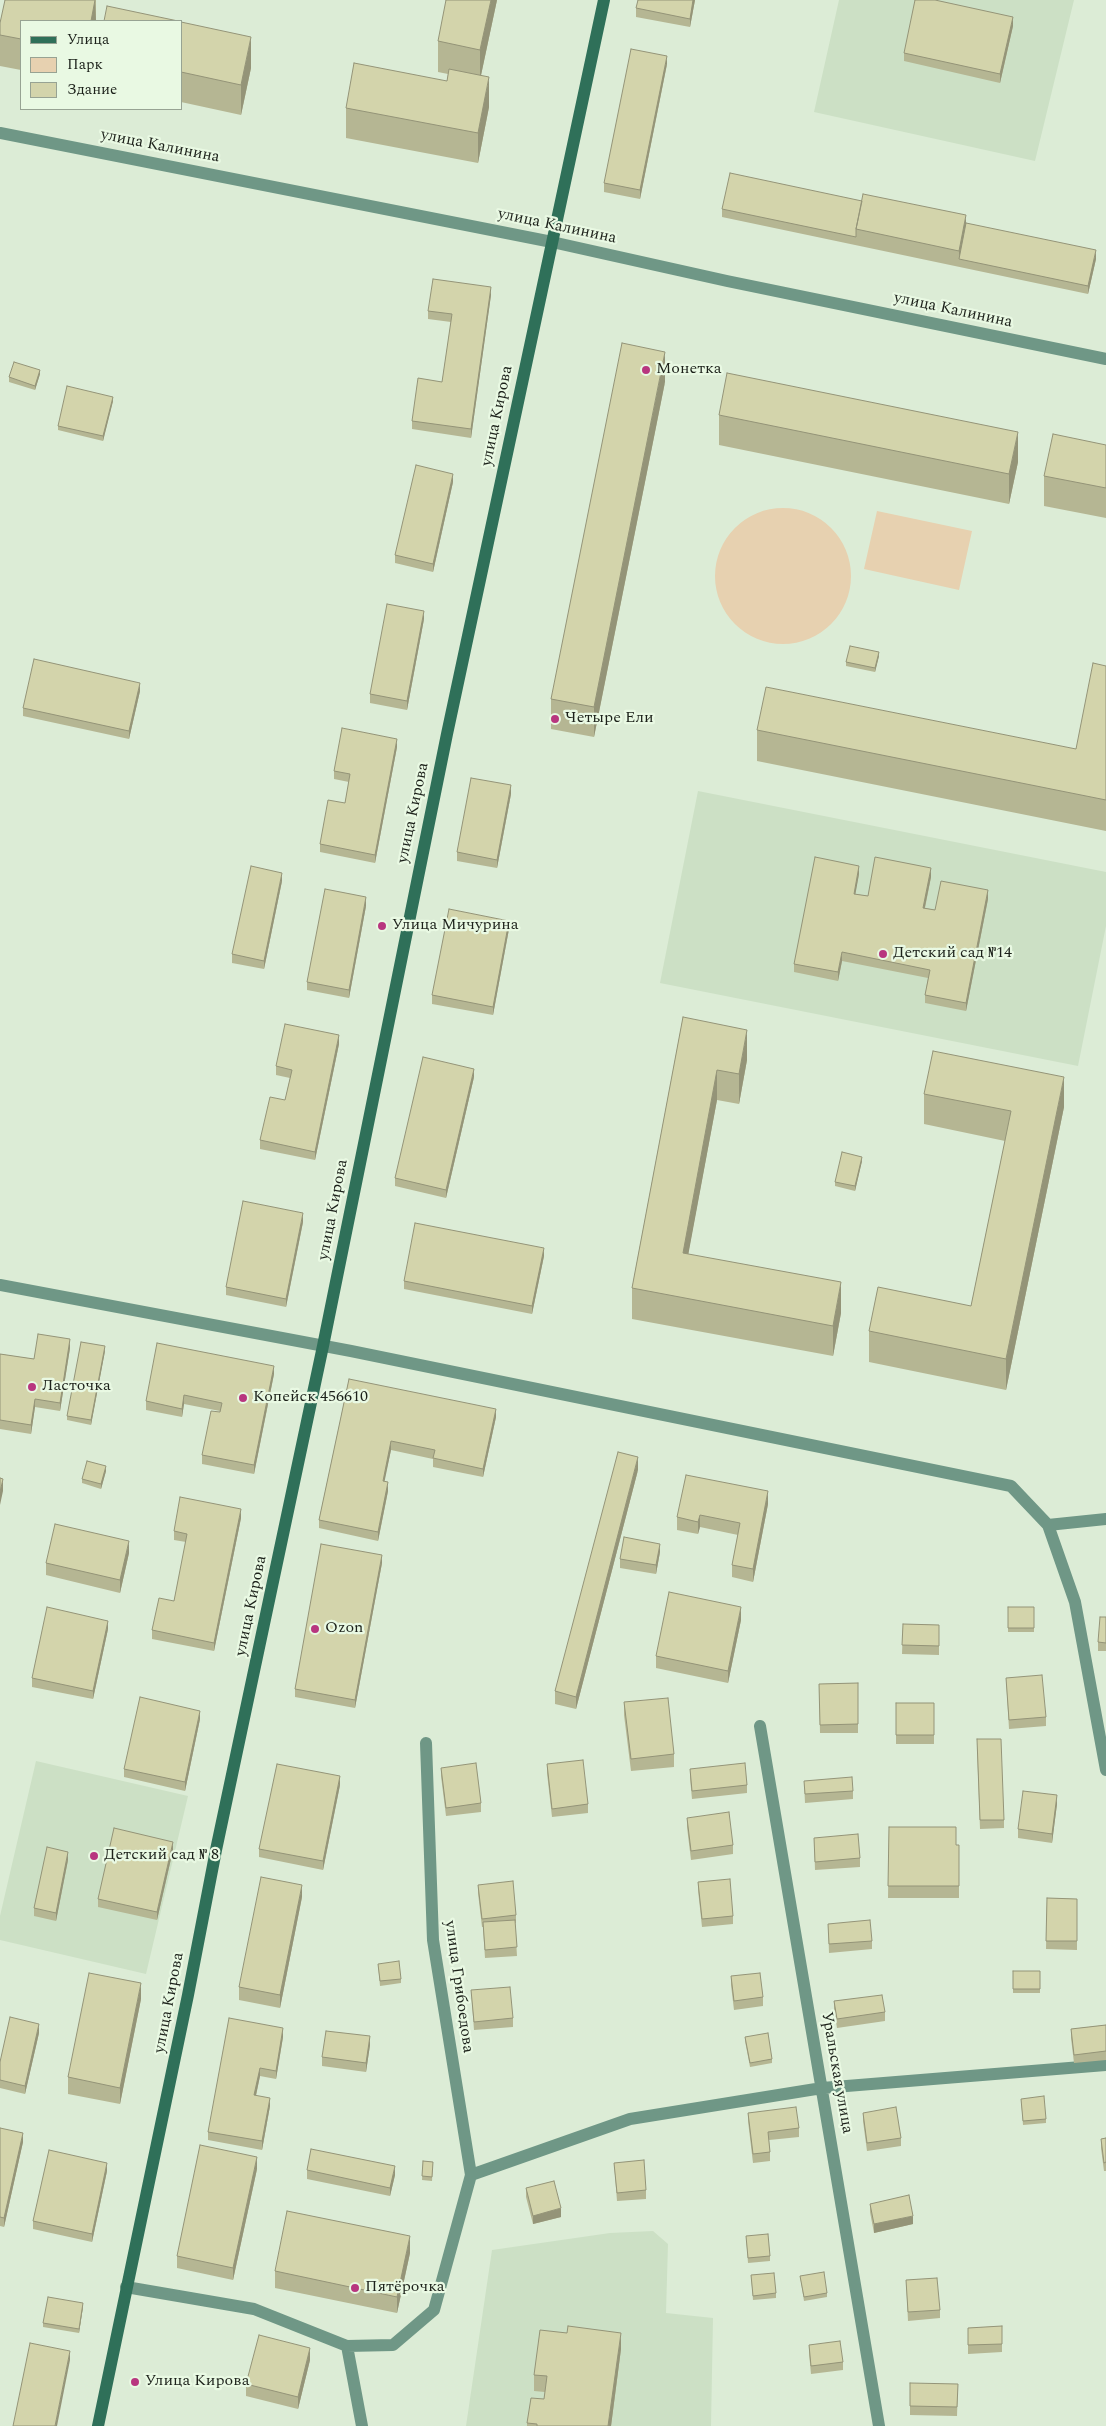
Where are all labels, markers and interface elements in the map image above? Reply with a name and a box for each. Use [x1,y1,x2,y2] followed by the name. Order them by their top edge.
[20,20,182,110] legend
[67,28,109,51] text: Улица
[67,53,103,76] text: Парк
[67,78,117,101] text: Здание
[99,126,221,168] street label: улица Калинина
[496,205,618,249] street label: улица Калинина
[892,289,1014,333] street label: улица Калинина
[656,360,722,380] place label: Монетка
[478,364,518,468] street label: улица Кирова
[640,364,652,376] marker: Монетка
[565,709,654,729] place label: Четыре Ели
[549,713,561,725] marker: Четыре Ели
[394,761,434,865] street label: улица Кирова
[392,916,519,936] place label: Улица Мичурина
[376,920,388,932] marker: Улица Мичурина
[893,944,1012,964] place label: Детский сад №14
[877,948,889,960] marker: Детский сад №14
[315,1158,353,1262] street label: улица Кирова
[42,1377,111,1397] place label: Ласточка
[26,1381,38,1393] marker: Ласточка
[253,1388,368,1408] place label: Копейск 456610
[237,1392,249,1404] marker: Копейск 456610
[232,1554,272,1658] street label: улица Кирова
[325,1619,363,1639] place label: Ozon
[309,1623,321,1635] marker: Ozon
[104,1846,219,1866] place label: Детский сад № 8
[88,1850,100,1862] marker: Детский сад № 8
[439,1920,477,2054] street label: улица Грибоедова
[151,1951,189,2055] street label: улица Кирова
[816,2011,856,2135] street label: Уральская улица
[365,2278,445,2298] place label: Пятёрочка
[349,2282,361,2294] marker: Пятёрочка
[145,2372,250,2392] place label: Улица Кирова
[129,2376,141,2388] marker: Улица Кирова

